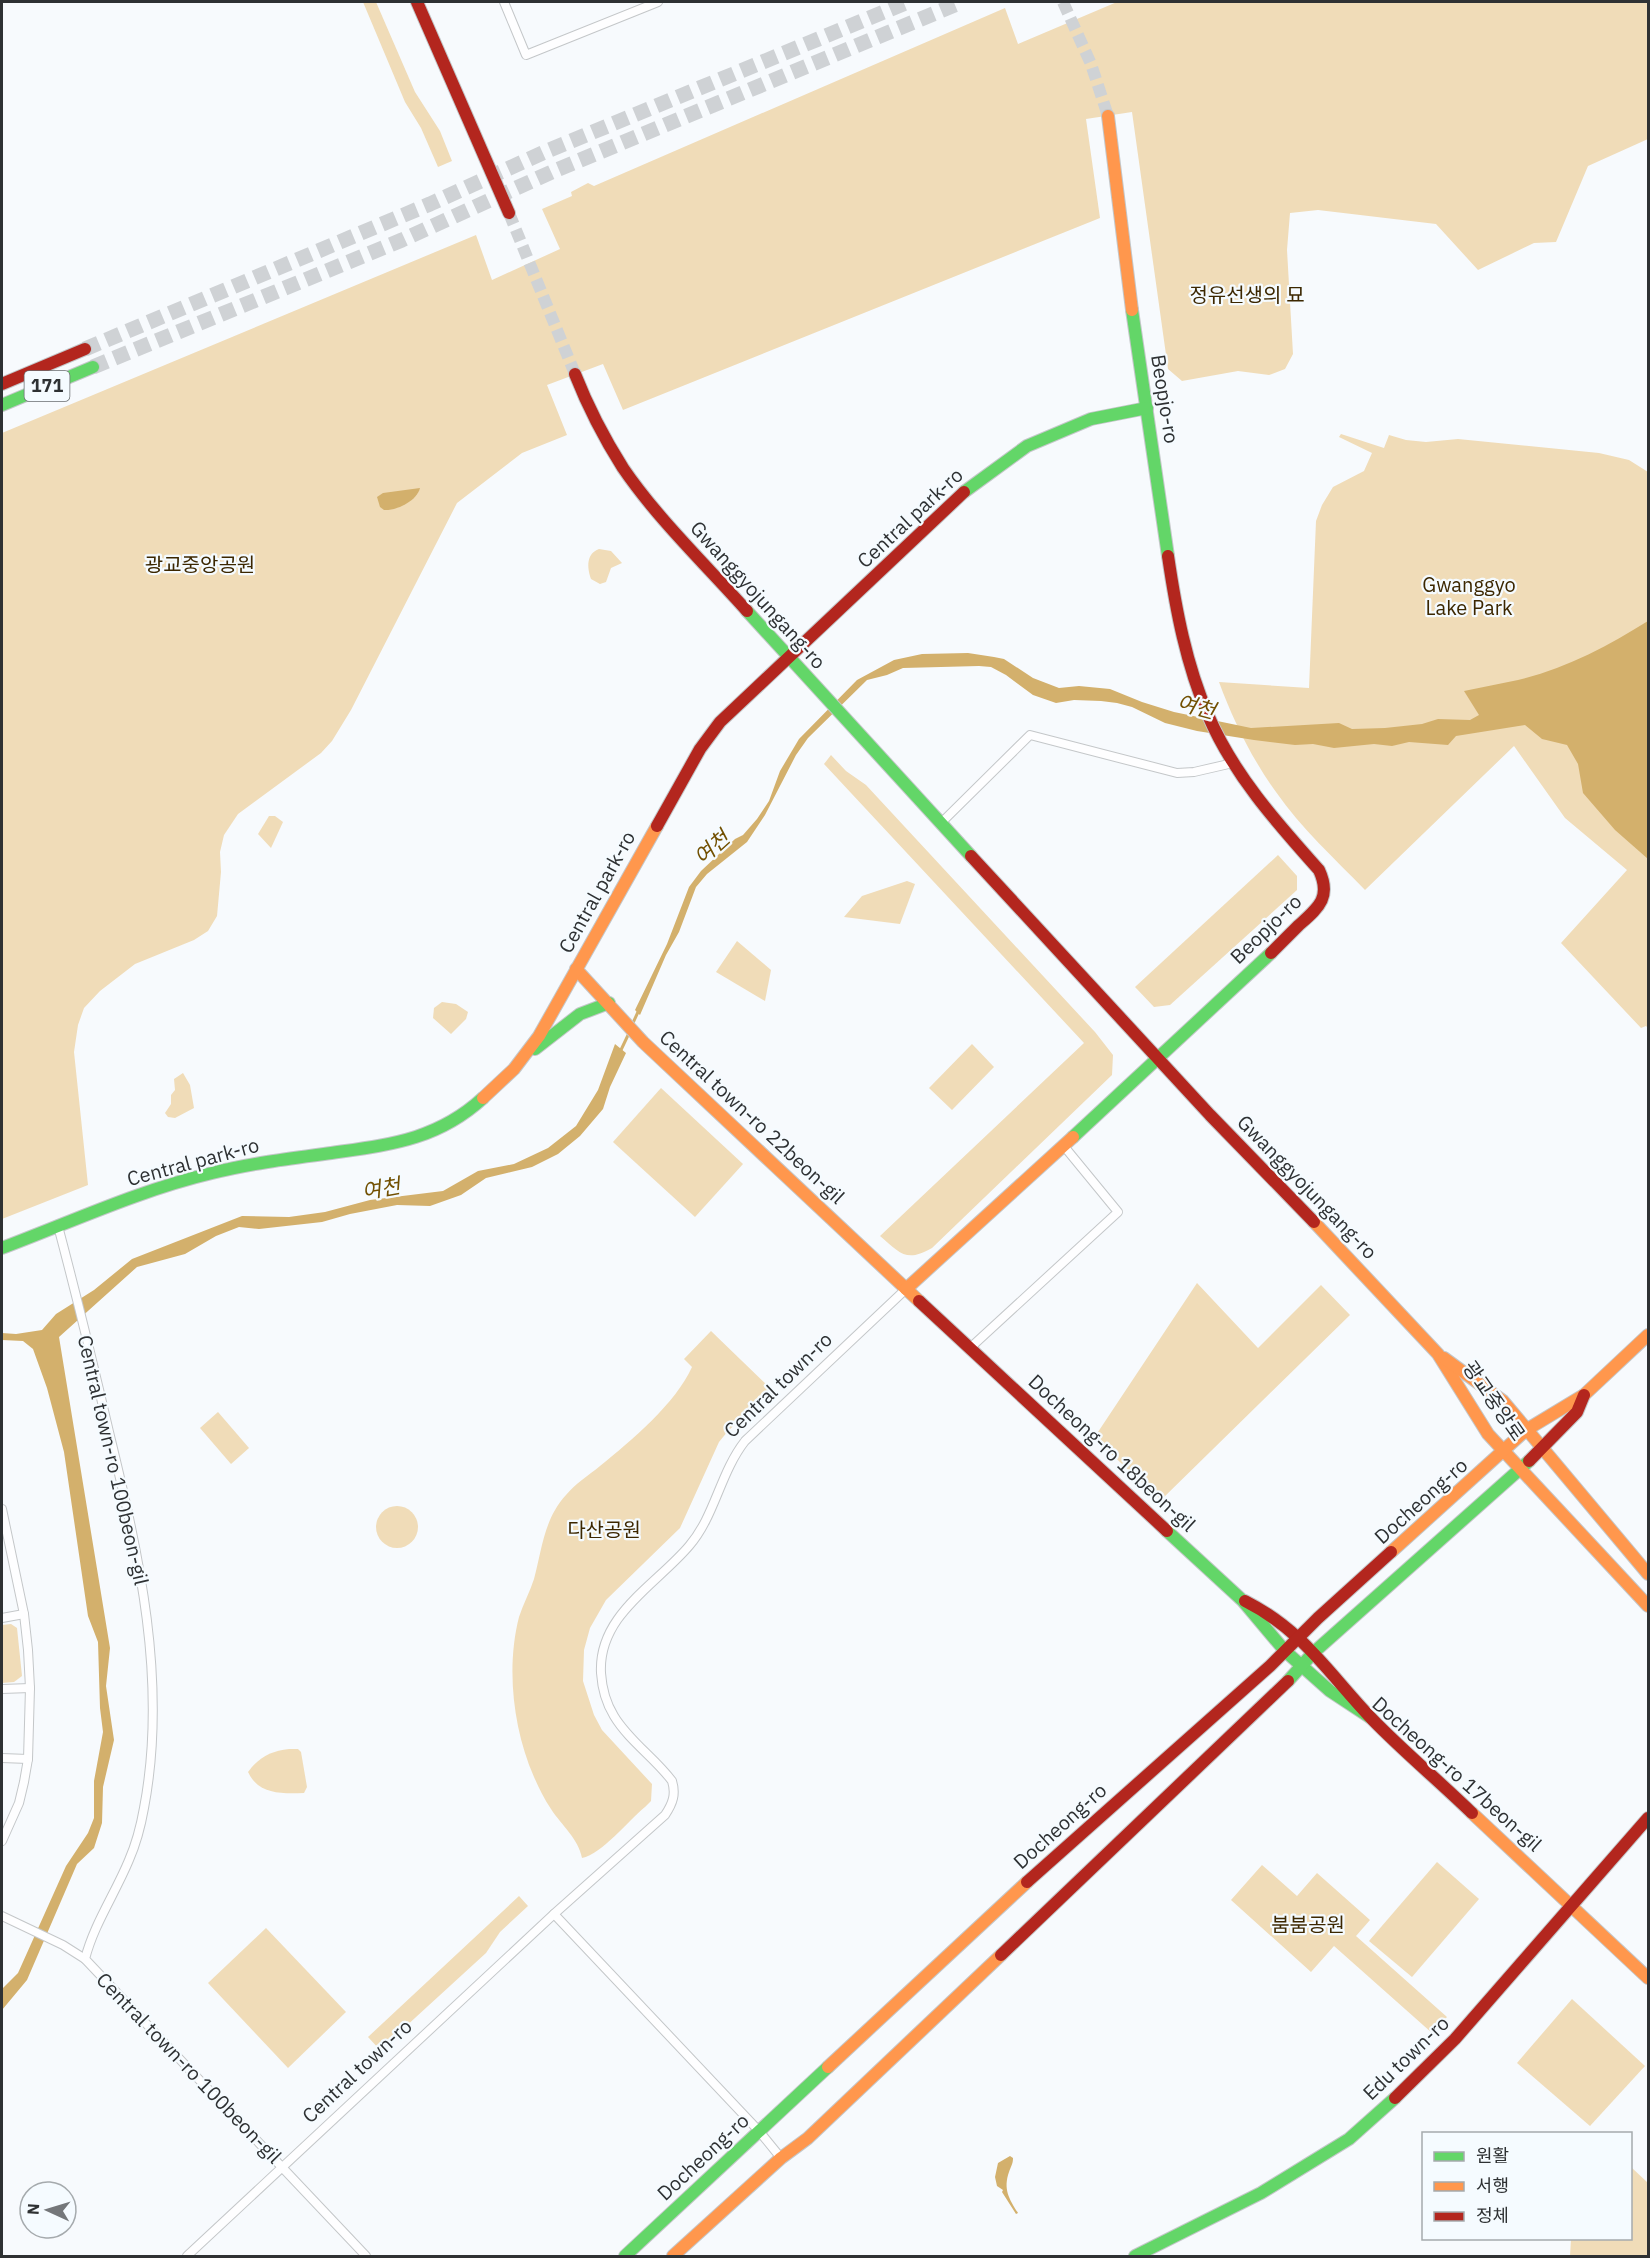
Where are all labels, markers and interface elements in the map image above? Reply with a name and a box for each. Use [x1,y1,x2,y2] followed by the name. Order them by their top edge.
[1189,281,1305,308] park label: 정유선생의 묘
[1145,353,1186,445] street label: Beopjo-ro
[24,371,70,401] road number: 171
[851,462,968,574] street label: Central park-ro
[685,515,832,675] street label: Gwanggyojungang-ro
[145,551,255,578] park label: 광교중앙공원
[1422,571,1516,621] park label: Gwanggyo Lake Park
[1174,688,1221,725] water label: 여천
[688,822,737,871] water label: 여천
[552,826,641,958] street label: Central park-ro
[1224,888,1307,969] street label: Beopjo-ro
[654,1024,851,1210] street label: Central town-ro 22beon-gil
[1231,1109,1383,1265] street label: Gwanggyojungang-ro
[124,1131,262,1192] street label: Central park-ro
[359,1170,405,1205] water label: 여천
[718,1326,838,1443] street label: Central town-ro
[72,1332,155,1588] street label: Central town-ro 100beon-gil
[1457,1355,1532,1446] street label: 광교중앙로
[1023,1368,1202,1537] street label: Docheong-ro 18beon-gil
[1368,1452,1473,1550] street label: Docheong-ro
[567,1516,641,1543] park label: 다산공원
[1367,1690,1548,1857] street label: Docheong-ro 17beon-gil
[1007,1777,1112,1875] street label: Docheong-ro
[1271,1911,1345,1938] park label: 붐붐공원
[91,1966,288,2169] street label: Central town-ro 100beon-gil
[1357,2010,1455,2106] street label: Edu town-ro
[296,2013,417,2129] street label: Central town-ro
[651,2107,754,2206] street label: Docheong-ro
[1422,2132,1632,2240] legend
[1476,2144,1509,2167] text: 원활
[1476,2174,1509,2197] text: 서행
[18,2180,78,2240] north arrow
[23,2202,43,2215] text: N
[1476,2204,1509,2227] text: 정체

